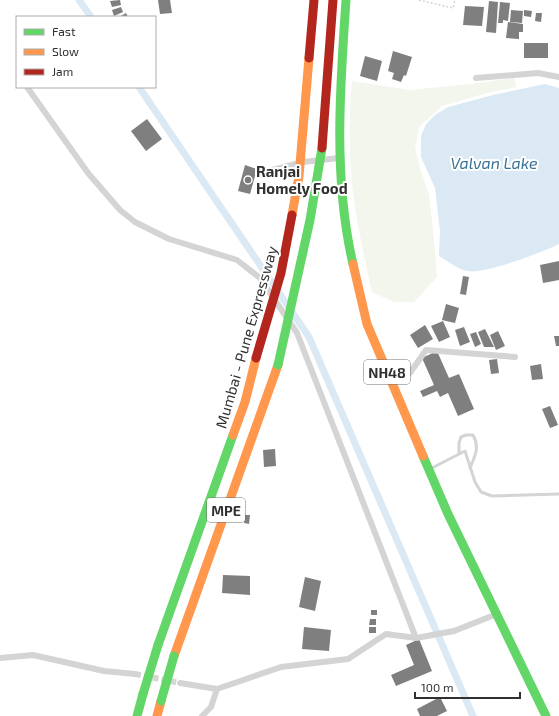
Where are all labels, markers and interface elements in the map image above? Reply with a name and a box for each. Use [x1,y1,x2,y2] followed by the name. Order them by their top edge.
[16,16,156,88] legend
[52,24,76,38] text: Fast
[52,44,79,58] text: Slow
[52,64,73,78] text: Jam
[450,153,538,172] water label: Valvan Lake
[256,162,348,198] place label: Ranjai Homely Food
[243,175,253,185] marker: Ranjai Homely Food
[211,244,281,430] street label: Mumbai - Pune Expressway
[364,360,410,384] road number: NH48
[207,498,245,522] road number: MPE
[415,674,520,700] scale bar
[421,680,453,694] text: 100 m

